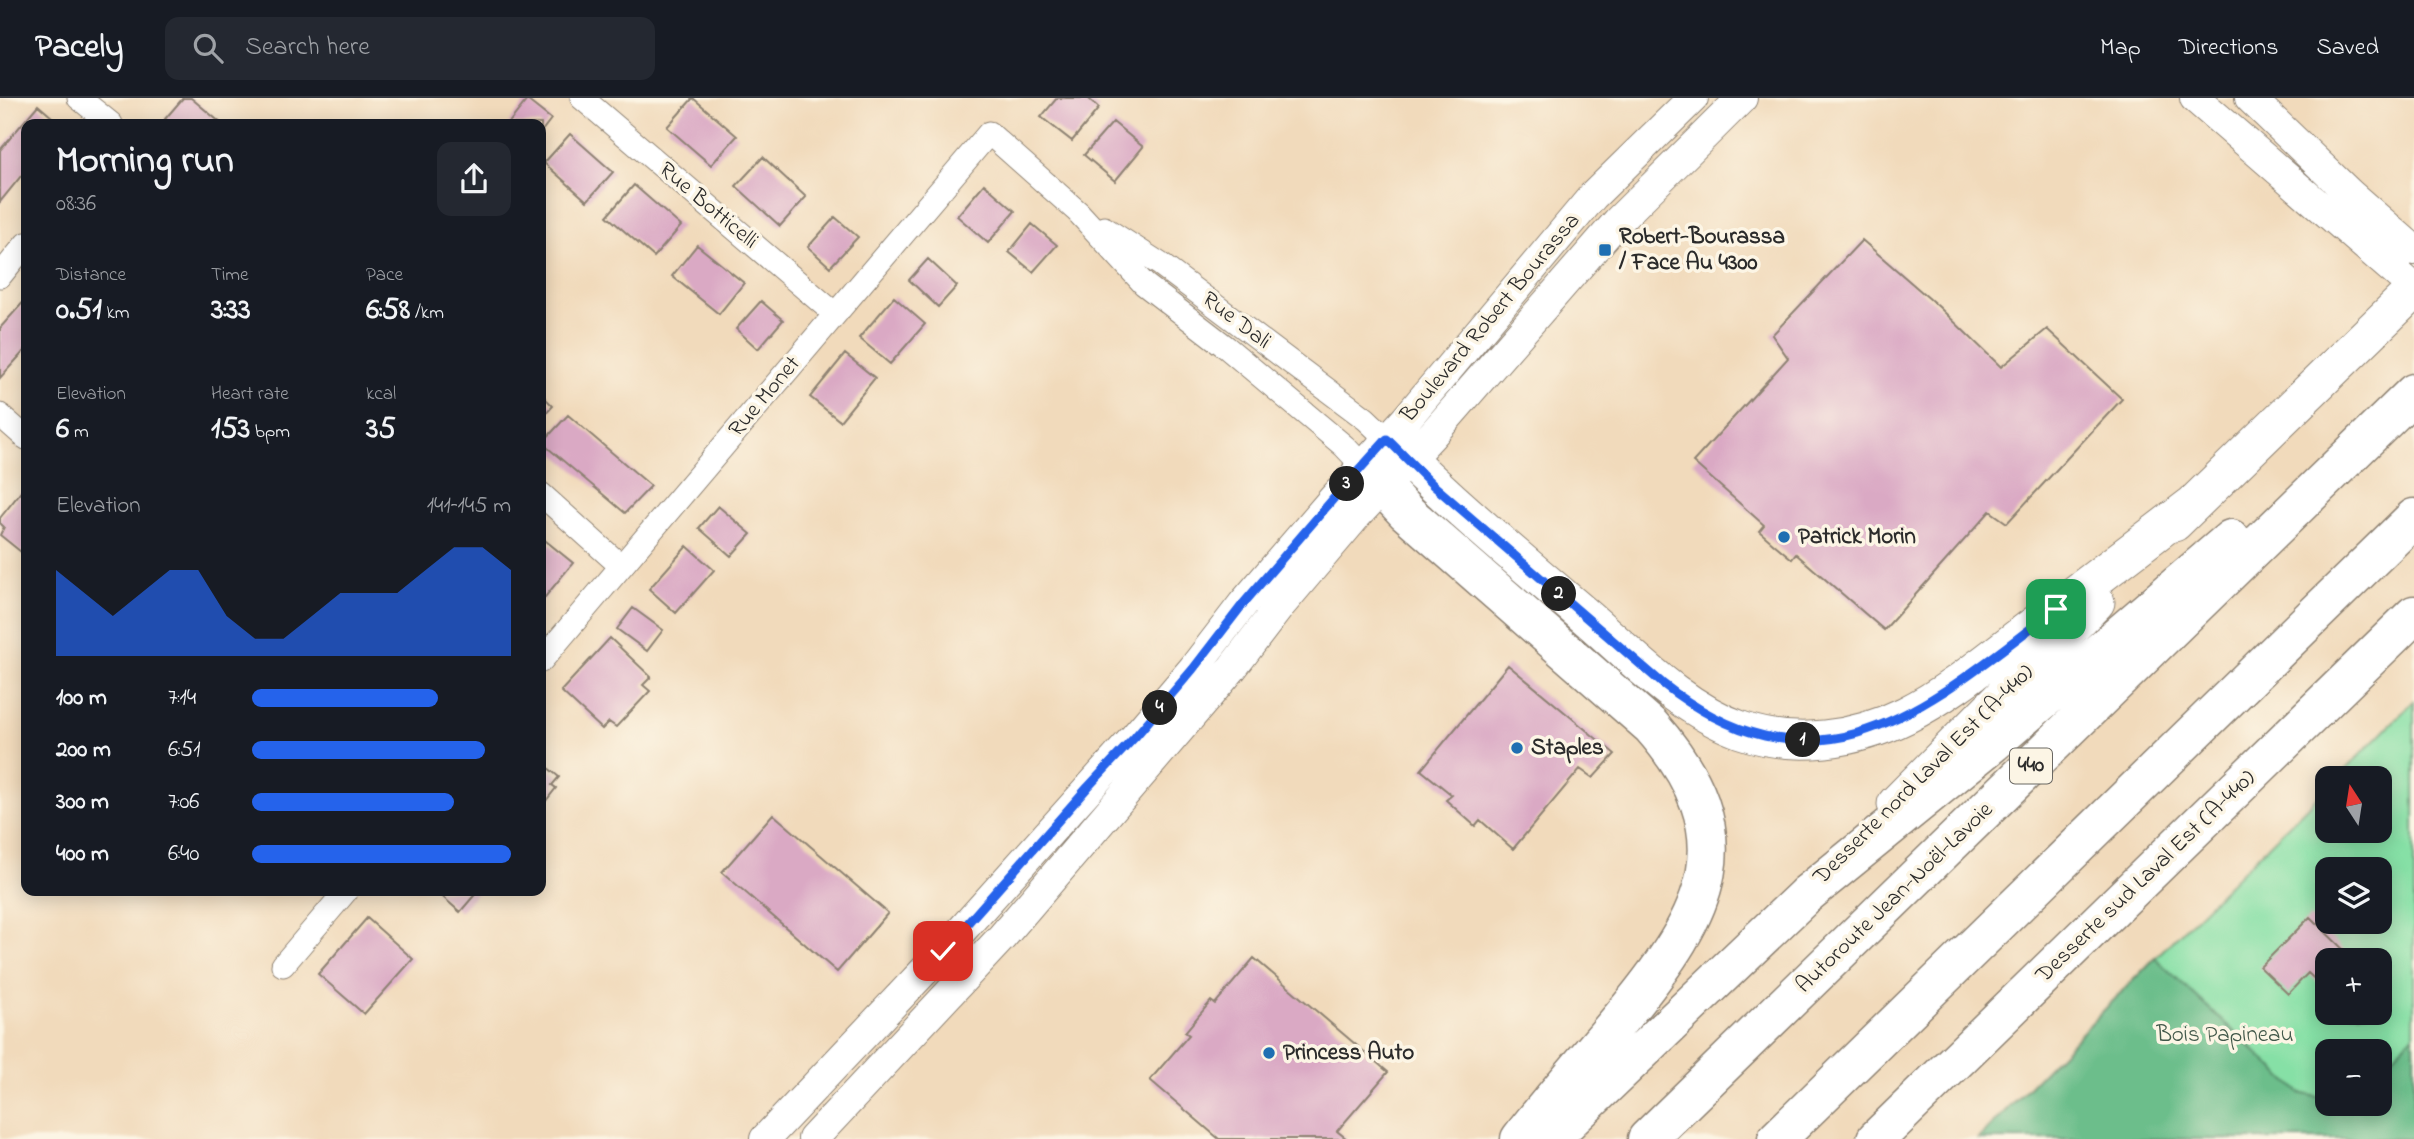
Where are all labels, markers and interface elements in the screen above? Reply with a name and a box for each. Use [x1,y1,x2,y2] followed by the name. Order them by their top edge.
[165,17,655,80] search box
[35,24,123,72] text: Pacely
[189,29,227,67] icon: search
[245,29,370,67] text: Search here
[2100,31,2141,66] text: Map
[2179,31,2278,66] text: Directions
[2316,31,2379,66] text: Saved
[56,134,234,190] text: Morning run
[437,142,511,216] button: share
[651,154,765,258] street label: Rue Botticelli
[56,188,96,221] text: 08:36
[1393,206,1589,431] street label: Boulevard Robert Bourassa
[1618,221,1785,280] place label: Robert-Bourassa / Face Au 4300
[1597,242,1613,258] marker: Robert-Bourassa / Face Au 4300
[56,262,126,289] text: Distance
[211,262,249,289] text: Time
[366,262,403,289] text: Pace
[1194,284,1278,358] street label: Rue Dali
[56,289,102,333] text: 0.51
[211,289,251,333] text: 3:33
[366,289,410,333] text: 6:58
[102,300,130,327] text: km
[410,300,444,327] text: /km
[721,349,809,445] street label: Rue Monet
[56,381,126,408] text: Elevation
[211,381,289,408] text: Heart rate
[366,381,396,408] text: kcal
[56,408,69,452] text: 6
[211,408,250,452] text: 153
[366,408,396,452] text: 35
[69,419,89,446] text: m
[250,419,290,446] text: bpm
[1330,466,1364,502] pin: 3
[1343,470,1350,497] text: 3
[56,490,141,523] text: Elevation
[427,490,511,523] text: 141–145 m
[1798,521,1916,554] place label: Patrick Morin
[1776,529,1792,545] marker: Patrick Morin
[1542,576,1576,612] pin: 2
[2026,579,2086,639] pin
[1554,580,1563,607] text: 2
[2037,590,2075,628] icon: arrive
[1806,657,2042,893] street label: Desserte nord Laval Est (A-440)
[56,682,107,715] text: 100 m
[168,682,196,715] text: 7:14
[1142,690,1178,726] pin: 4
[1156,694,1163,721] text: 4
[1786,722,1820,758] pin: 1
[1799,726,1806,753] text: 1
[1531,732,1604,765] place label: Staples
[56,734,111,767] text: 200 m
[168,734,201,767] text: 6:51
[1509,740,1525,756] marker: Staples
[2010,748,2052,784] road number: 440
[2028,763,2264,992] street label: Desserte sud Laval Est (A-440)
[2315,766,2392,844] north arrow
[2315,766,2392,1116] map controls
[56,786,109,819] text: 300 m
[168,786,200,819] text: 7:06
[1789,794,2002,1001] street label: Autoroute Jean-Noël-Lavoie
[56,838,109,871] text: 400 m
[168,838,200,871] text: 6:40
[2315,857,2392,934] button: layers
[913,921,973,981] pin
[924,932,962,970] icon: check
[2315,948,2392,1025] button: +
[2155,1019,2294,1052] park label: Bois Papineau
[1283,1037,1414,1070] place label: Princess Auto
[2315,1039,2392,1116] button: −
[1261,1045,1277,1061] marker: Princess Auto

